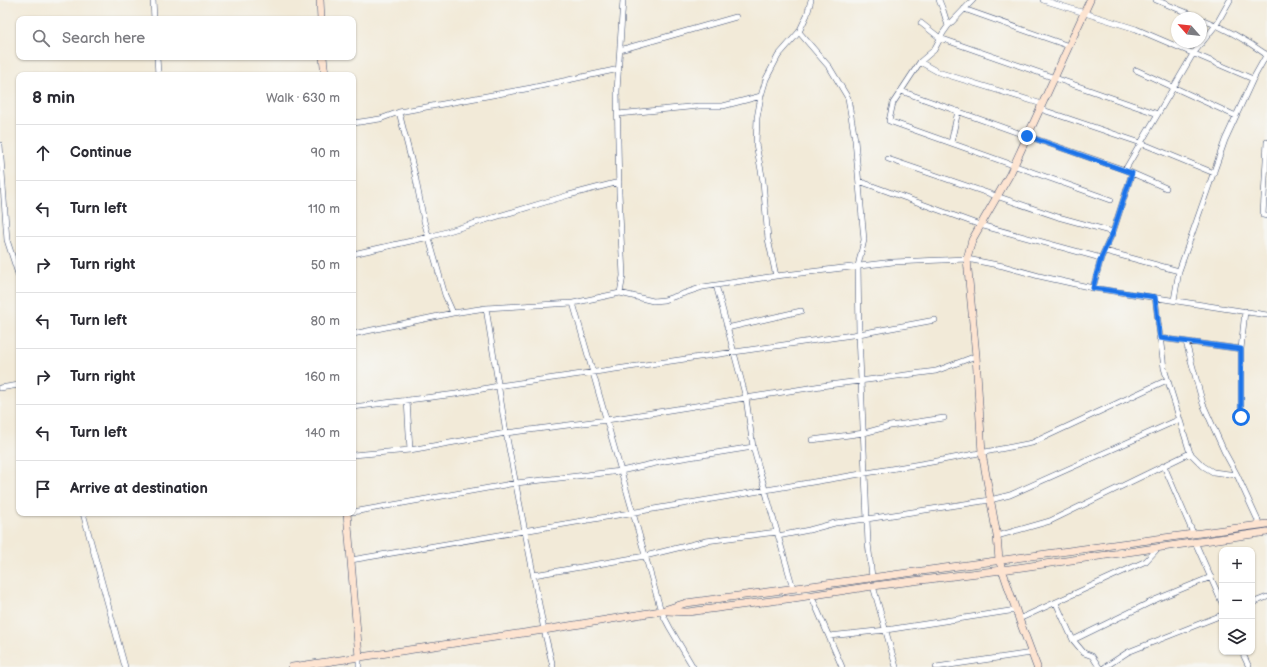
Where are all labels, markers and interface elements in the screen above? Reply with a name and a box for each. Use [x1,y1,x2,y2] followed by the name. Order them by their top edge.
[1171,12,1207,48] north arrow
[16,16,356,60] search box
[30,27,52,49] icon: search
[62,29,145,48] text: Search here
[32,88,75,108] text: 8 min
[266,90,340,106] text: Walk · 630 m
[1018,127,1036,145] route end
[32,142,54,164] icon: ahead
[70,143,132,162] text: Continue
[311,145,340,161] text: 90 m
[32,198,54,220] icon: left
[70,199,127,218] text: Turn left
[308,201,340,217] text: 110 m
[32,254,54,276] icon: right
[70,255,135,274] text: Turn right
[311,257,340,273] text: 50 m
[32,310,54,332] icon: left
[70,311,127,330] text: Turn left
[311,313,340,329] text: 80 m
[32,366,54,388] icon: right
[70,367,135,386] text: Turn right
[305,369,340,385] text: 160 m
[1232,408,1250,426] route start
[32,422,54,444] icon: left
[70,423,127,442] text: Turn left
[305,425,340,441] text: 140 m
[32,478,54,500] icon: arrive
[70,479,208,498] text: Arrive at destination
[1219,547,1255,655] map controls
[1219,547,1255,583] button: +
[1219,583,1255,619] button: −
[1219,619,1255,655] button: layers

